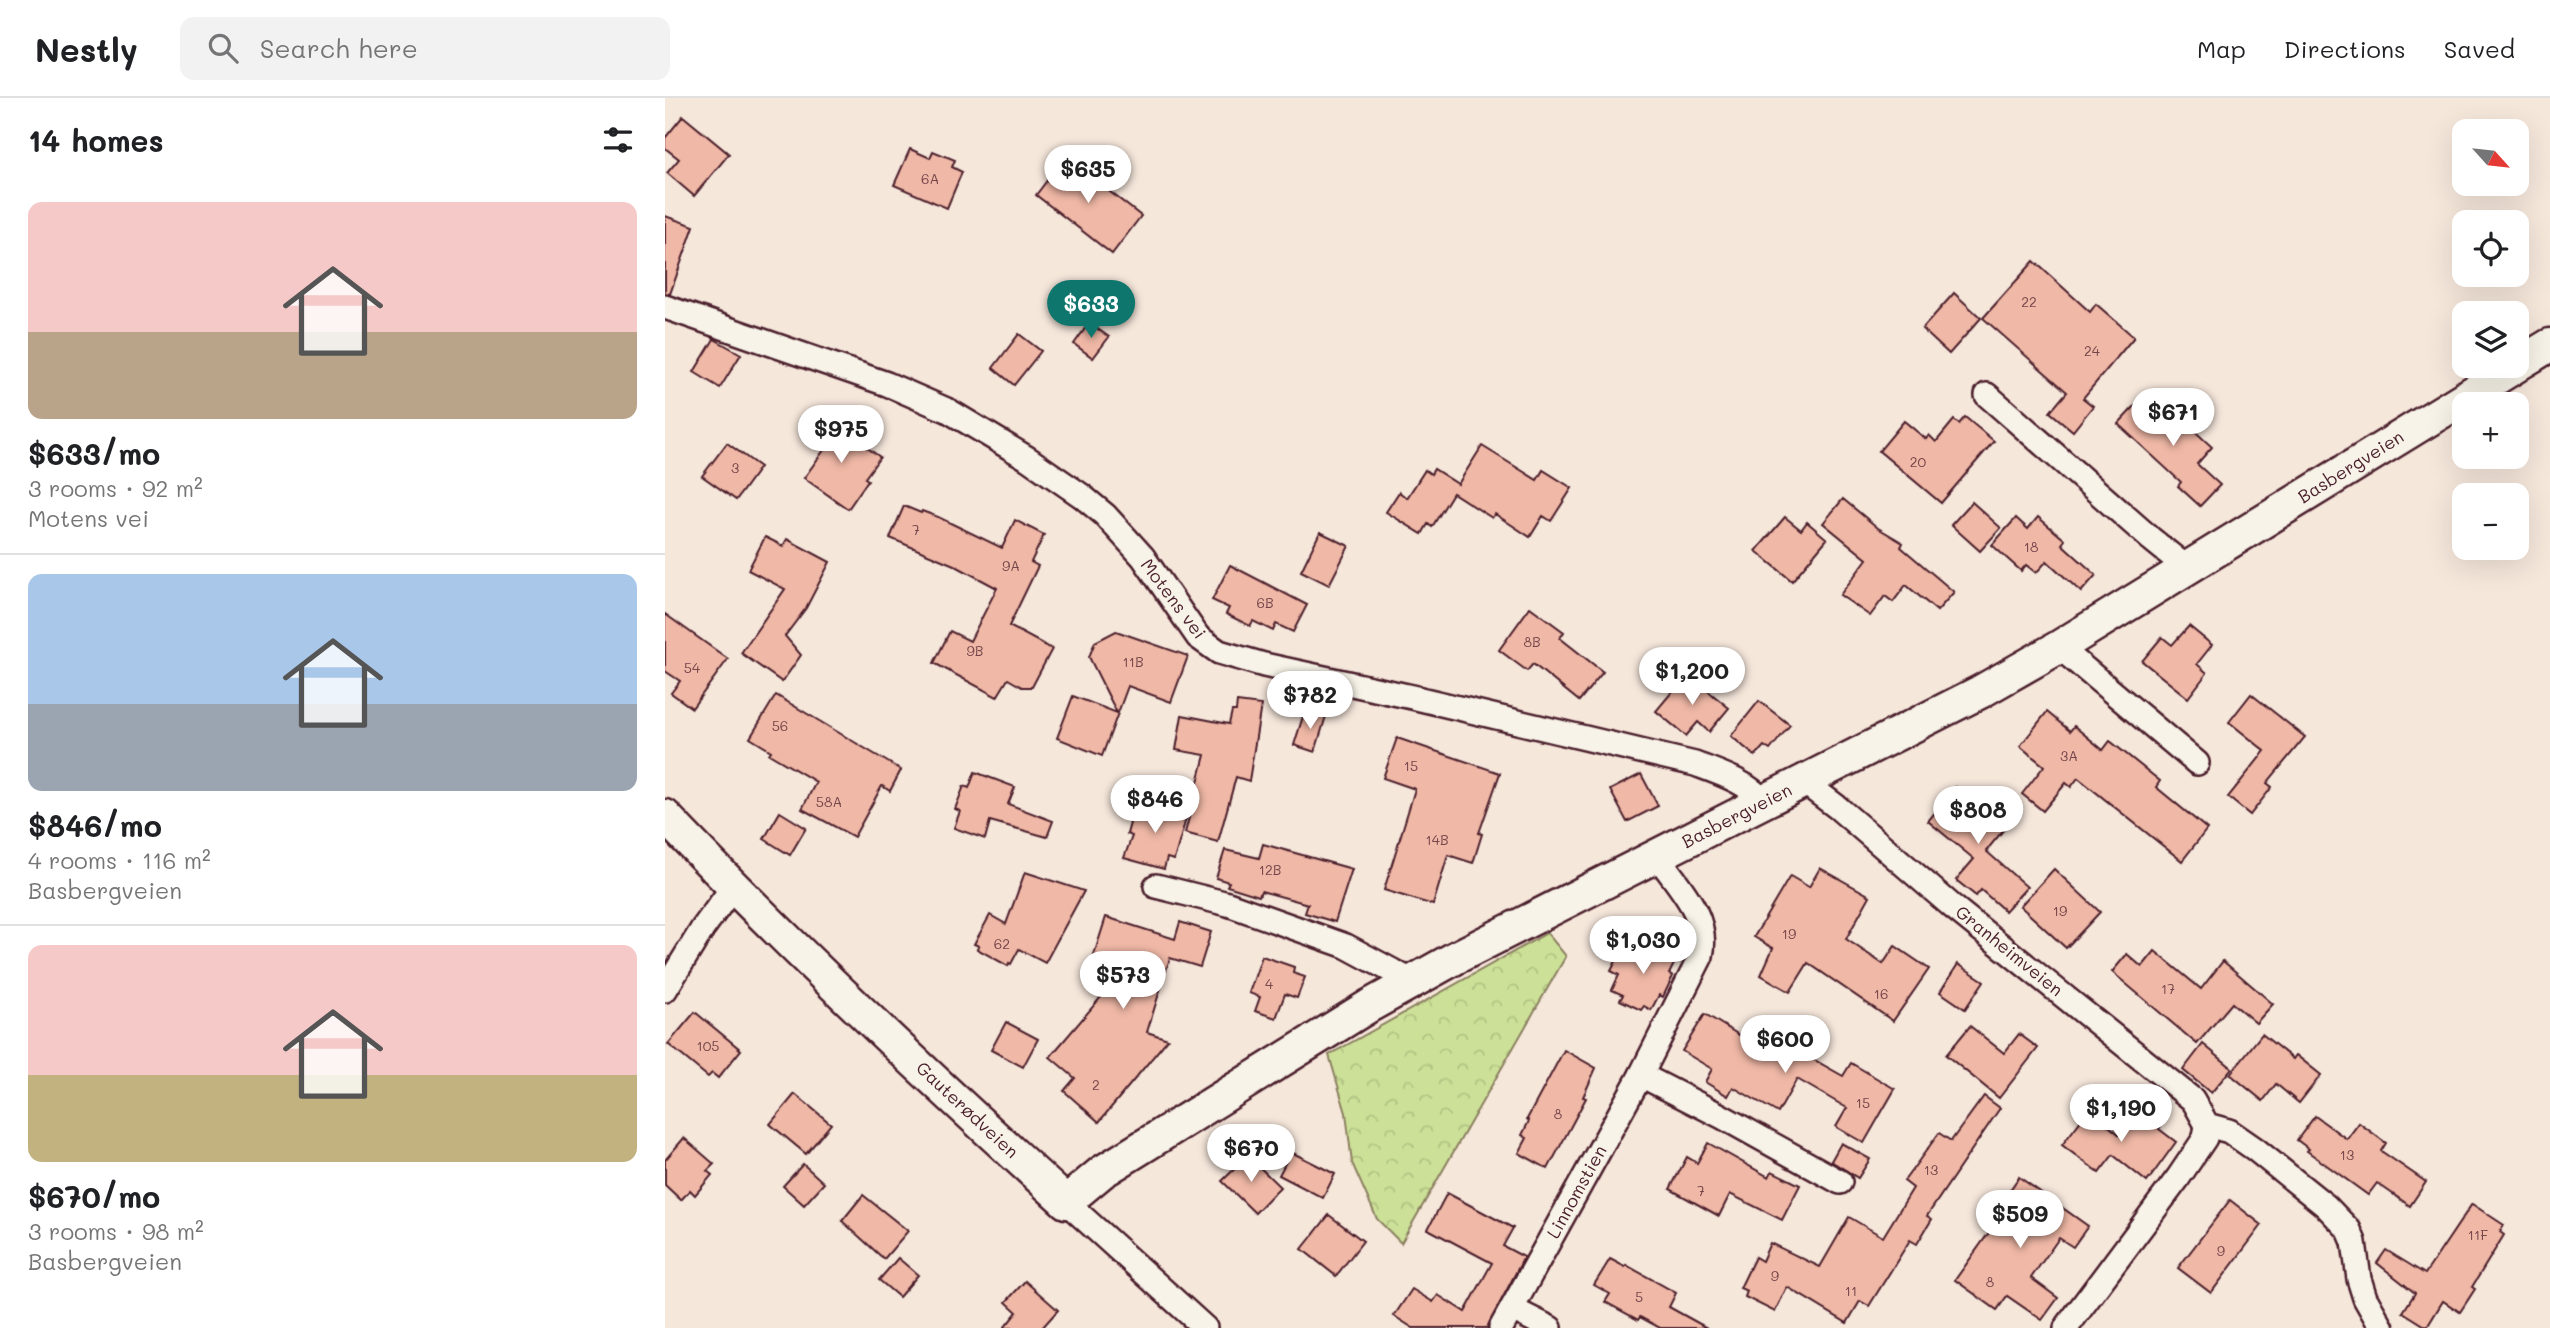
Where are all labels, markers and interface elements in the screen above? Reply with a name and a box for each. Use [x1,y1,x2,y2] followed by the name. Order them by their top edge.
[180,17,670,80] search box
[35,27,138,70] text: Nestly
[204,29,242,67] icon: search
[260,31,418,65] text: Search here
[2197,33,2246,64] text: Map
[2284,33,2406,64] text: Directions
[2444,33,2515,64] text: Saved
[2452,119,2529,196] north arrow
[2452,119,2529,560] map controls
[28,120,164,160] text: 14 homes
[599,121,637,159] icon: filters
[1047,146,1129,205] pin: $635
[1060,153,1116,183] text: $635
[921,169,939,188] house number: 6A
[2452,210,2529,287] button: locate
[270,248,396,374] icon: home
[1050,280,1132,340] pin: $633
[1063,288,1119,318] text: $633
[2021,292,2037,311] house number: 22
[2452,301,2529,378] button: layers
[2084,341,2101,360] house number: 24
[2132,388,2214,448] pin: $671
[2452,392,2529,469] button: +
[2147,396,2199,426] text: $671
[800,406,882,465] pin: $975
[814,413,868,443] text: $975
[2293,424,2408,508] street label: Basbergveien
[28,433,160,473] text: $633/mo
[1910,452,1927,471] house number: 20
[731,458,739,477] house number: 3
[28,473,203,503] text: 3 rooms · 92 m²
[2452,483,2529,560] button: −
[28,503,149,533] text: Motens vei
[912,520,920,539] house number: 7
[2024,537,2038,556] house number: 18
[1136,553,1212,643] street label: Motens vei
[1002,556,1020,575] house number: 9A
[1256,593,1274,612] house number: 6B
[270,620,396,746] icon: home
[1523,632,1541,651] house number: 8B
[967,641,983,660] house number: 9B
[1635,648,1749,707] pin: $1,200
[1122,652,1144,671] house number: 11B
[1655,655,1729,685] text: $1,200
[684,658,701,677] house number: 54
[1269,672,1351,731] pin: $782
[1283,679,1337,709] text: $782
[772,716,788,735] house number: 56
[2060,746,2078,765] house number: 3A
[1404,756,1418,775] house number: 15
[1114,776,1196,835] pin: $846
[1677,777,1796,853] street label: Basbergveien
[1127,783,1183,813] text: $846
[1937,786,2019,846] pin: $808
[816,792,842,811] house number: 58A
[1949,794,2007,824] text: $808
[28,805,162,845] text: $846/mo
[1425,830,1449,849] house number: 14B
[28,845,211,875] text: 4 rooms · 116 m²
[1259,860,1281,879] house number: 12B
[28,875,182,905] text: Basbergveien
[1951,899,2068,1001] street label: Granheimveien
[2053,901,2067,920] house number: 19
[1586,916,1700,976] pin: $1,030
[1606,924,1680,954] text: $1,030
[1782,924,1796,943] house number: 19
[994,934,1010,953] house number: 62
[1082,951,1164,1011] pin: $573
[1096,959,1150,989] text: $573
[1265,974,1274,993] house number: 4
[2161,979,2175,998] house number: 17
[1874,984,1888,1003] house number: 16
[270,991,396,1117] icon: home
[1744,1016,1826,1075] pin: $600
[1756,1023,1814,1053] text: $600
[696,1036,720,1055] house number: 105
[911,1055,1024,1163] street label: Gauterødveien
[1092,1075,1100,1094] house number: 2
[2064,1084,2178,1144] pin: $1,190
[2086,1092,2156,1122] text: $1,190
[1856,1093,1870,1112] house number: 15
[1554,1104,1562,1123] house number: 8
[1210,1124,1292,1184] pin: $670
[1223,1132,1279,1162] text: $670
[1541,1141,1612,1242] street label: Linnomstien
[2340,1145,2354,1164] house number: 13
[1924,1160,1938,1179] house number: 13
[28,1176,160,1216] text: $670/mo
[1697,1181,1705,1200] house number: 7
[1979,1190,2061,1250] pin: $509
[1992,1198,2048,1228] text: $509
[28,1216,204,1246] text: 3 rooms · 98 m²
[2468,1225,2488,1244] house number: 11F
[2217,1241,2225,1260] house number: 9
[28,1246,182,1276] text: Basbergveien
[1771,1266,1779,1285] house number: 9
[1986,1272,1994,1291] house number: 8
[1845,1281,1857,1300] house number: 11
[1635,1287,1643,1306] house number: 5

